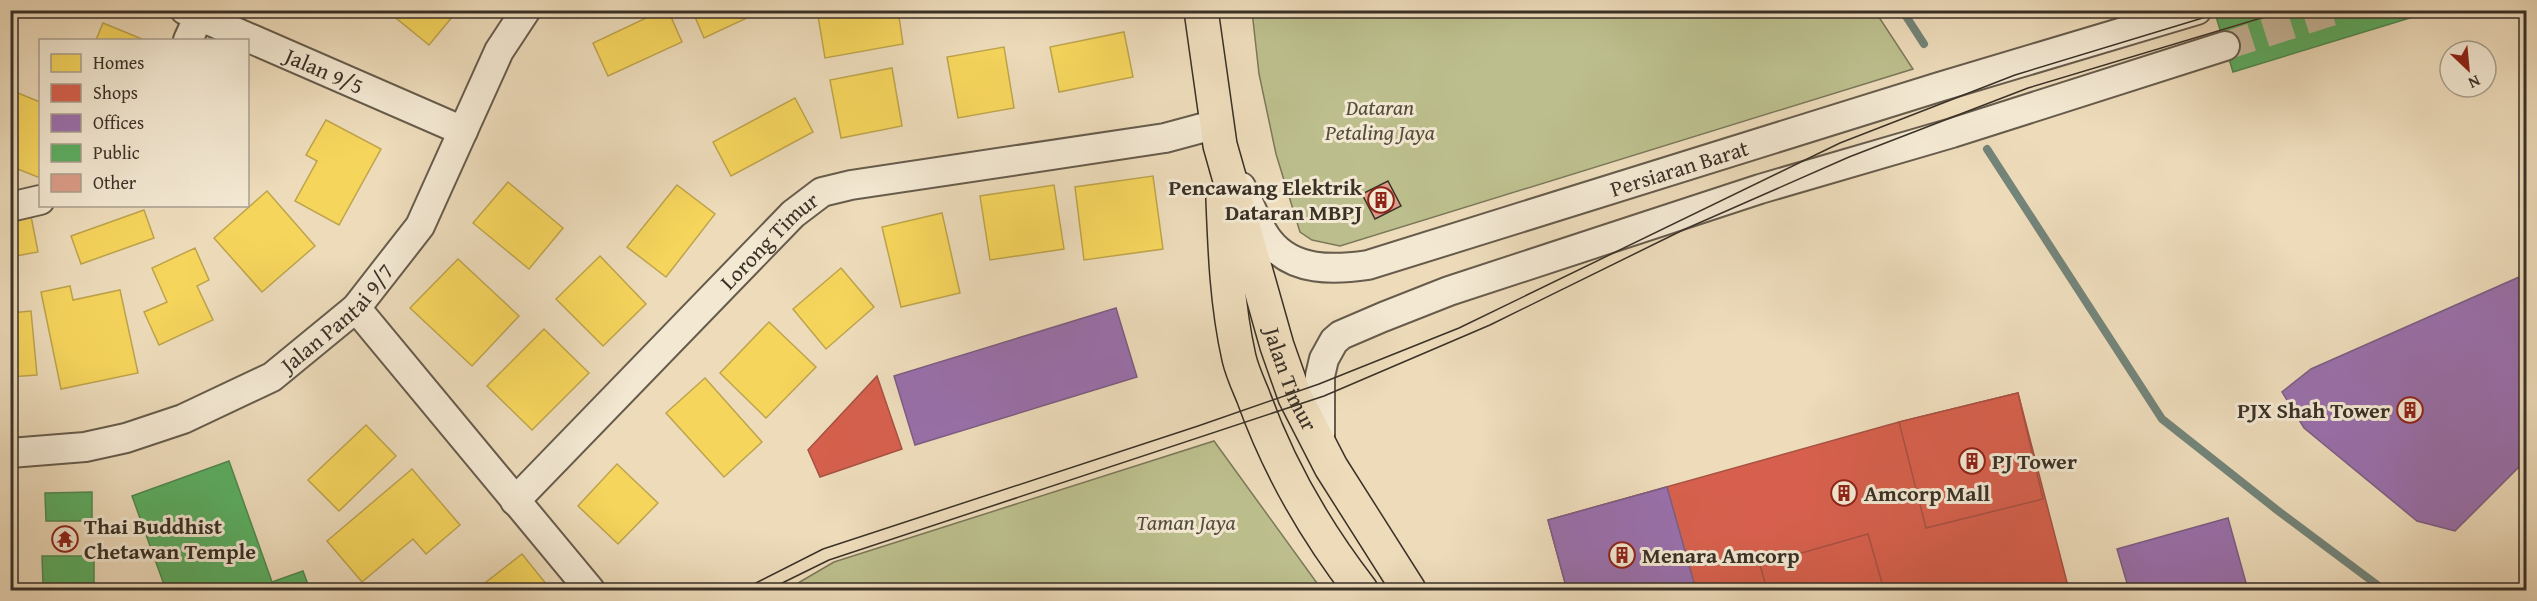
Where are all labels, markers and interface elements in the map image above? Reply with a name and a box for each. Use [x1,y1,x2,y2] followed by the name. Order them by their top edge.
[277,38,369,102] street label: Jalan 9/5
[39,39,249,207] legend
[2438,39,2498,99] north arrow
[93,49,144,76] text: Homes
[2464,69,2485,96] text: N
[93,79,138,106] text: Shops
[1324,91,1435,148] park label: Dataran Petaling Jaya
[93,109,144,136] text: Offices
[1606,131,1752,205] street label: Persiaran Barat
[93,139,140,166] text: Public
[93,169,137,196] text: Other
[1168,171,1362,228] place label: Pencawang Elektrik Dataran MBPJ
[712,184,825,297] street label: Lorong Timur
[1366,185,1396,215] building icon: Pencawang Elektrik Dataran MBPJ
[271,256,401,382] street label: Jalan Pantai 9/7
[1256,321,1326,436] street label: Jalan Timur
[2237,394,2390,426] place label: PJX Shah Tower
[2395,395,2425,425] building icon: PJX Shah Tower
[1992,445,2077,477] place label: PJ Tower
[1957,446,1987,476] building icon: PJ Tower
[1864,477,1990,509] place label: Amcorp Mall
[1829,478,1859,508] building icon: Amcorp Mall
[1136,506,1236,538] park label: Taman Jaya
[84,510,256,567] place label: Thai Buddhist Chetawan Temple
[50,524,80,554] temple icon: Thai Buddhist Chetawan Temple
[1642,539,1799,571] place label: Menara Amcorp
[1607,540,1637,570] building icon: Menara Amcorp

